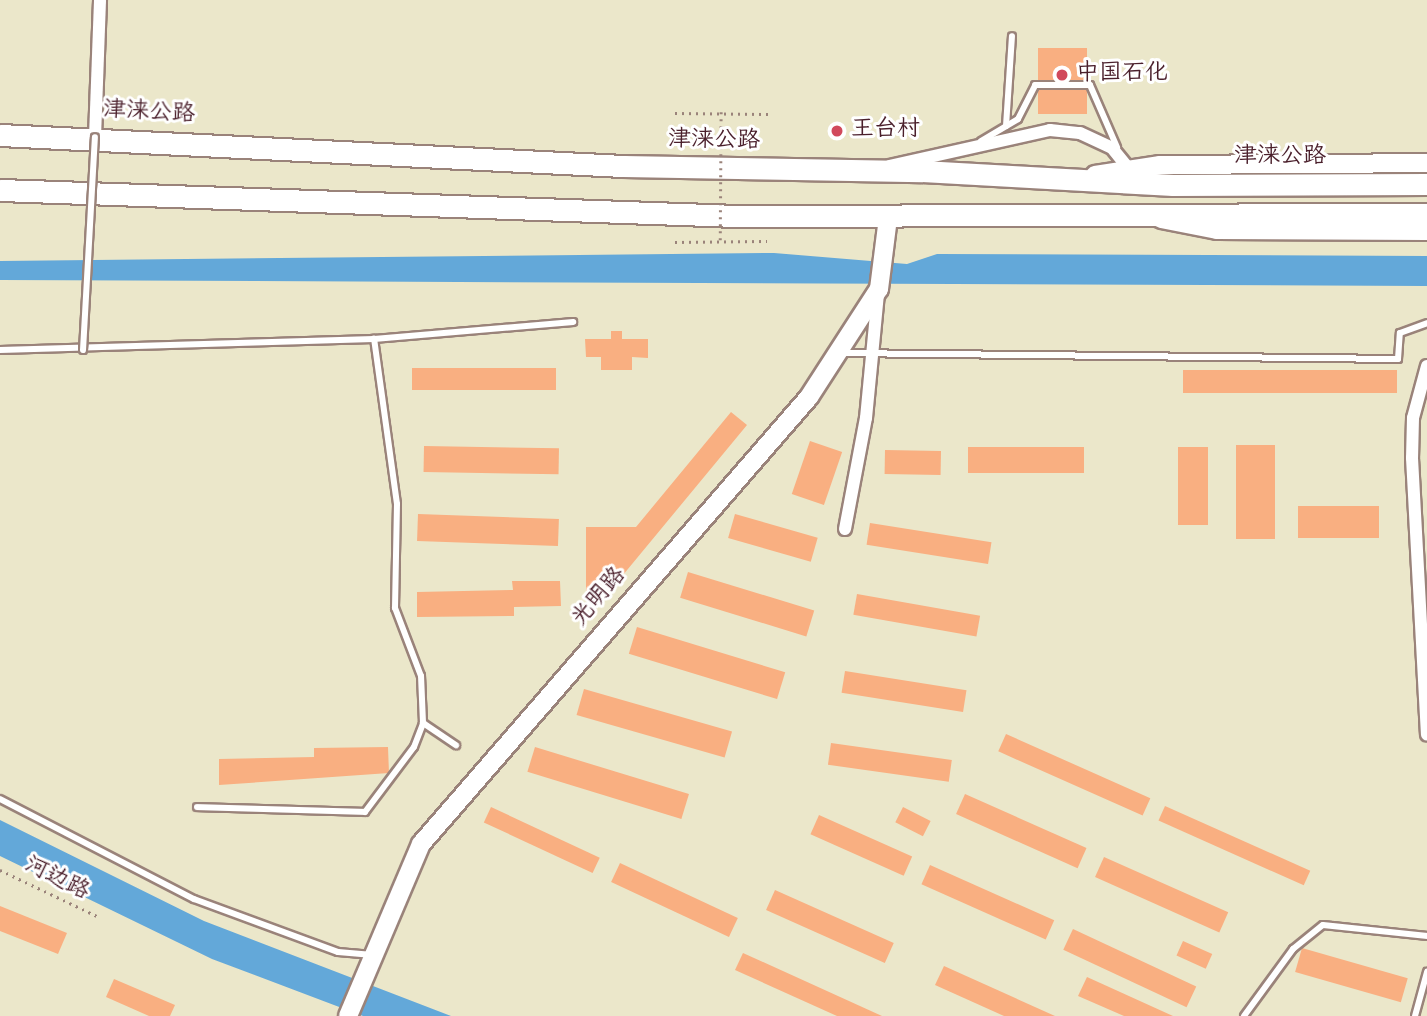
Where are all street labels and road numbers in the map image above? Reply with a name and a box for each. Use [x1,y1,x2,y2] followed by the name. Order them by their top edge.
[102,98,196,130] street label: 津涞公路
[668,127,760,157] street label: 津涞公路
[1234,144,1326,172] street label: 津涞公路
[567,563,633,633] street label: 光明路
[19,852,93,908] street label: 河边路

